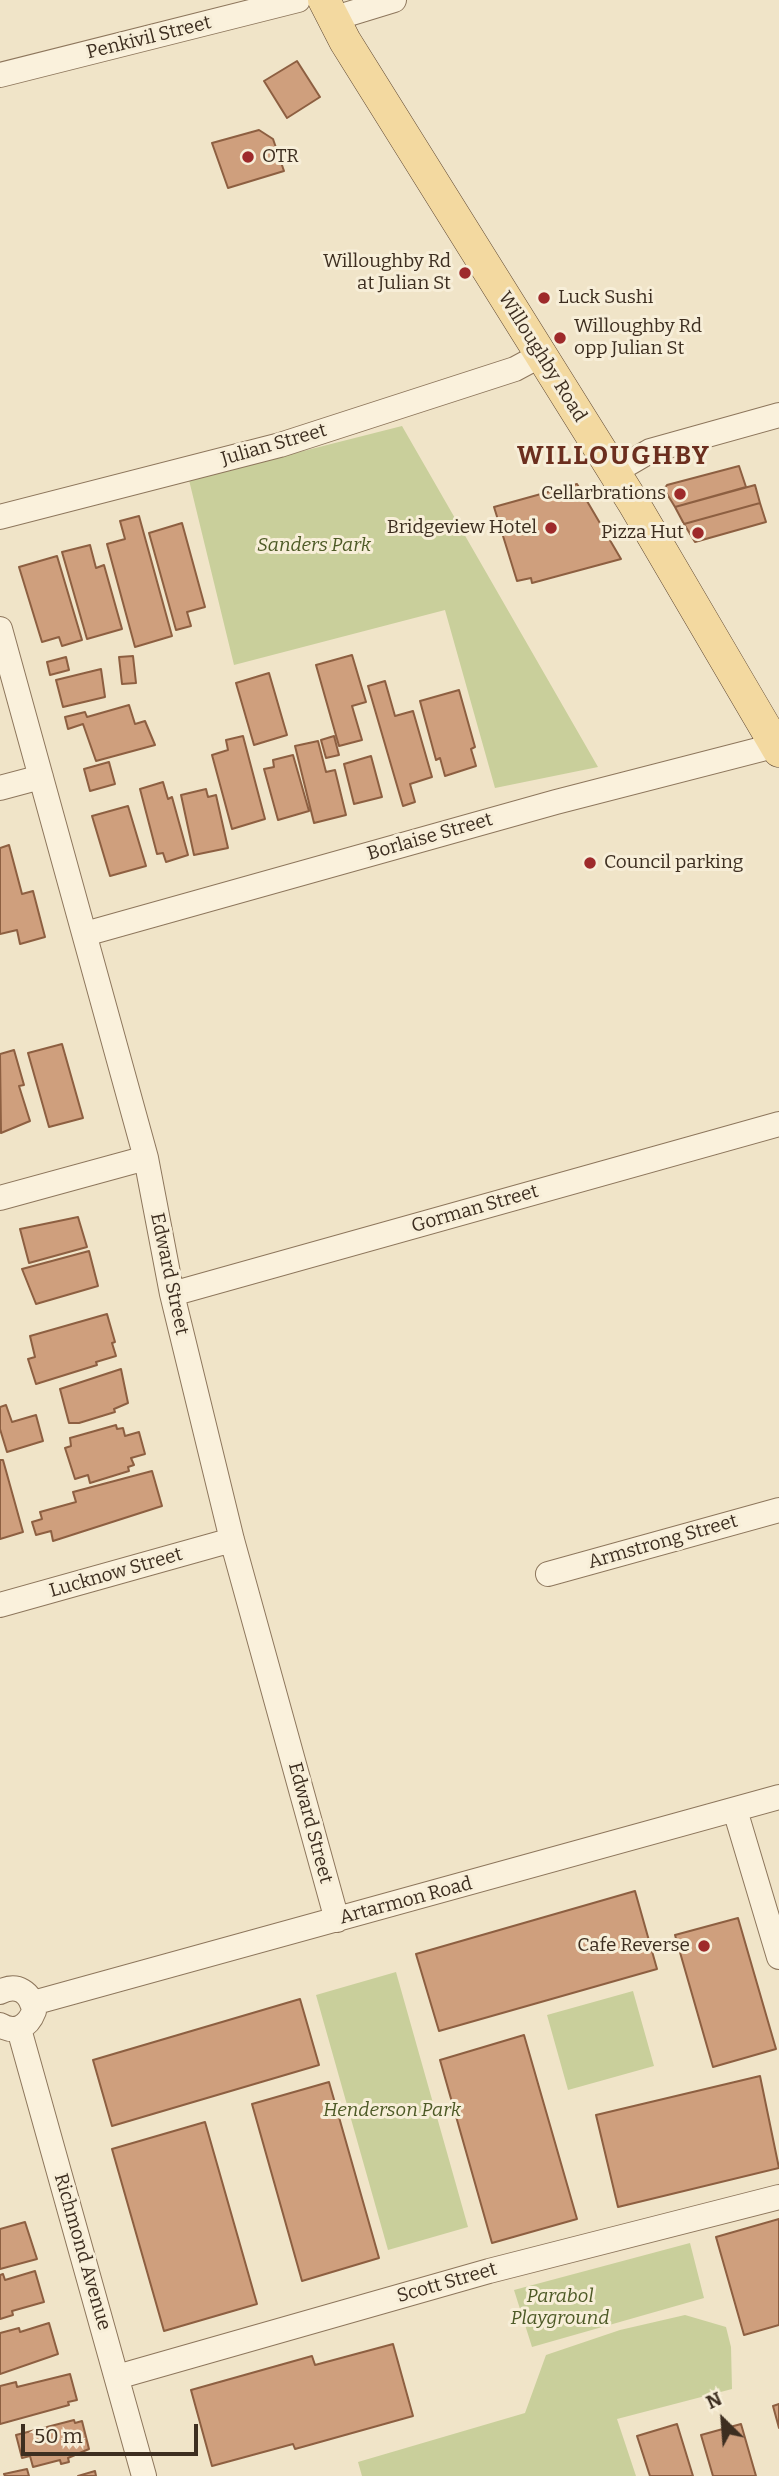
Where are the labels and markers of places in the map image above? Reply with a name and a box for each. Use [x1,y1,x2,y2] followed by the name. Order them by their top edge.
[262,146,299,168] place label: OTR
[240,149,256,165] marker: OTR
[323,251,451,295] place label: Willoughby Rd at Julian St
[457,265,473,281] marker: Willoughby Rd at Julian St
[558,287,653,309] place label: Luck Sushi
[536,290,552,306] marker: Luck Sushi
[574,316,702,360] place label: Willoughby Rd opp Julian St
[552,330,568,346] marker: Willoughby Rd opp Julian St
[541,483,666,505] place label: Cellarbrations
[672,486,688,502] marker: Cellarbrations
[387,517,537,539] place label: Bridgeview Hotel
[543,520,559,536] marker: Bridgeview Hotel
[601,522,684,544] place label: Pizza Hut
[690,525,706,541] marker: Pizza Hut
[604,852,743,874] place label: Council parking
[582,855,598,871] marker: Council parking
[577,1935,690,1957] place label: Cafe Reverse
[696,1938,712,1954] marker: Cafe Reverse

